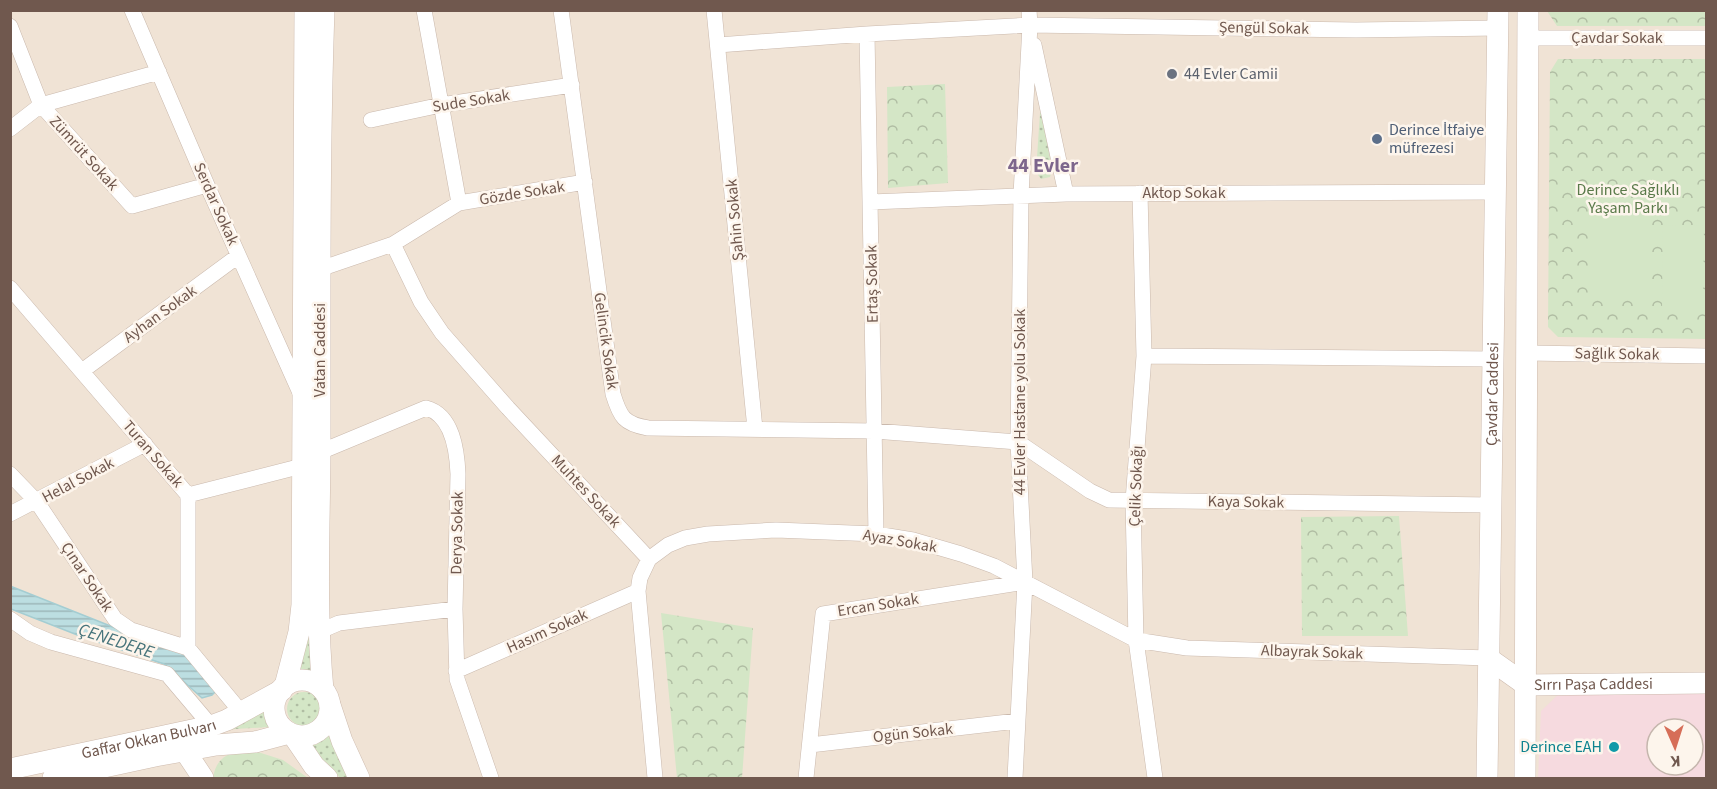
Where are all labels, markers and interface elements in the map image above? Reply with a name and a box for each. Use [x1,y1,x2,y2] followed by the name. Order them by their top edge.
[1219,16,1309,40] street label: Şengül Sokak
[1571,27,1663,49] street label: Çavdar Sokak
[1184,63,1278,85] place label: 44 Evler Camii
[1165,67,1179,81] marker: 44 Evler Camii
[431,84,511,118] street label: Sude Sokak
[44,111,124,195] street label: Zümrüt Sokak
[1389,119,1484,159] place label: Derince İtfaiye müfrezesi
[1370,132,1384,146] marker: Derince İtfaiye müfrezesi
[1008,152,1078,180] district label: 44 Evler
[188,159,244,249] street label: Serdar Sokak
[478,175,566,211] street label: Gözde Sokak
[720,178,750,262] street label: Şahin Sokak
[1577,179,1679,219] park label: Derince Sağlıklı Yaşam Parkı
[1142,182,1226,204] street label: Aktop Sokak
[860,245,884,323] street label: Ertaş Sokak
[119,280,201,348] street label: Ayhan Sokak
[588,291,624,391] street label: Gelincik Sokak
[309,303,331,397] street label: Vatan Caddesi
[1009,309,1031,495] street label: 44 Evler Hastane yolu Sokak
[1481,342,1504,446] street label: Çavdar Caddesi
[1574,342,1660,366] street label: Sağlık Sokak
[118,416,188,492] street label: Turan Sokak
[1124,445,1148,527] street label: Çelik Sokağı
[546,449,626,533] street label: Muhtes Sokak
[38,452,118,508] street label: Helal Sokak
[1207,490,1285,514] street label: Kaya Sokak
[445,491,469,575] street label: Derya Sokak
[861,524,939,558] street label: Ayaz Sokak
[56,538,118,616] street label: Çınar Sokak
[836,588,920,622] street label: Ercan Sokak
[503,603,591,659] street label: Hasım Sokak
[75,617,158,665] water label: ÇENEDERE
[1261,639,1364,665] street label: Albayrak Sokak
[1534,673,1653,696] street label: Sırrı Paşa Caddesi
[80,714,220,764] street label: Gaffar Okkan Bulvarı
[1645,717,1705,777] north arrow
[872,718,954,748] street label: Ogün Sokak
[1520,736,1602,758] place label: Derince EAH
[1607,740,1621,754] marker: Derince EAH
[1670,750,1681,772] text: K

